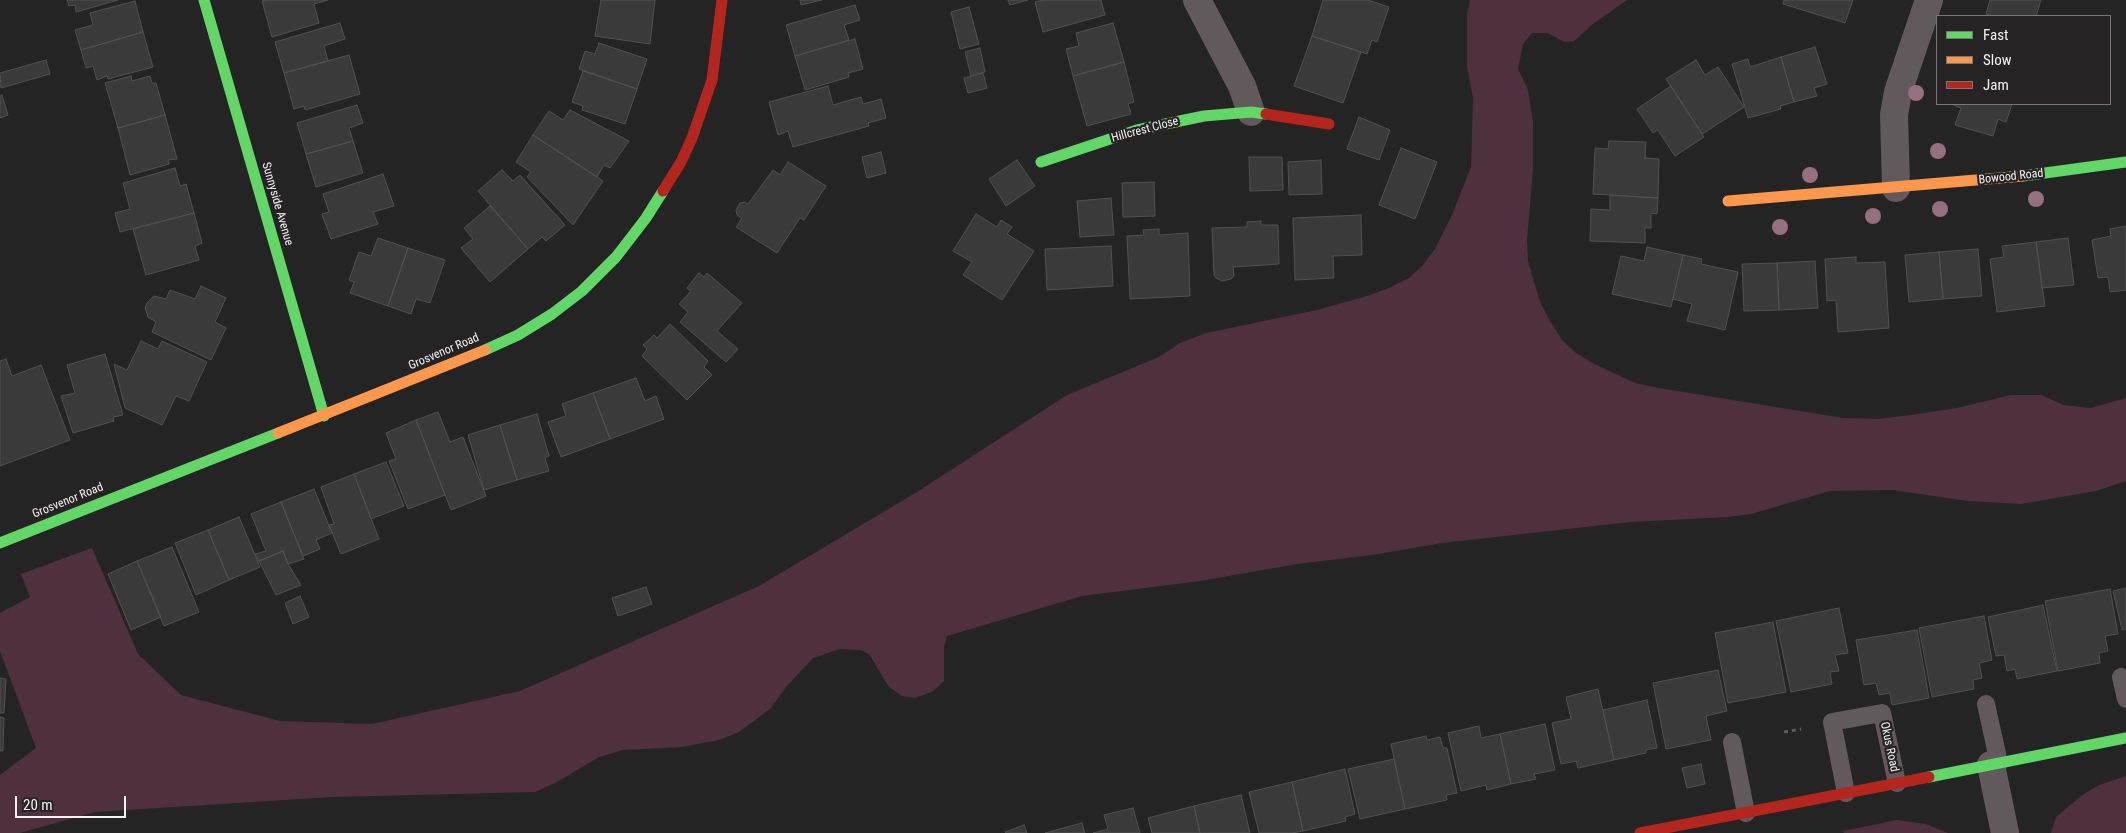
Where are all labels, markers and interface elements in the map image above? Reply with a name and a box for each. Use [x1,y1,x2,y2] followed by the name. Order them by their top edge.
[1936,15,2111,105] legend
[1983,26,2008,44] text: Fast
[1983,51,2012,69] text: Slow
[1983,76,2009,94] text: Jam
[1110,114,1180,146] street label: Hillcrest Close
[258,161,296,247] street label: Sunnyside Avenue
[1978,166,2044,188] street label: Bowood Road
[407,331,481,373] street label: Grosvenor Road
[30,480,106,522] street label: Grosvenor Road
[1877,721,1901,773] street label: Okus Road
[18,786,129,818] scale bar
[23,796,53,814] text: 20 m

